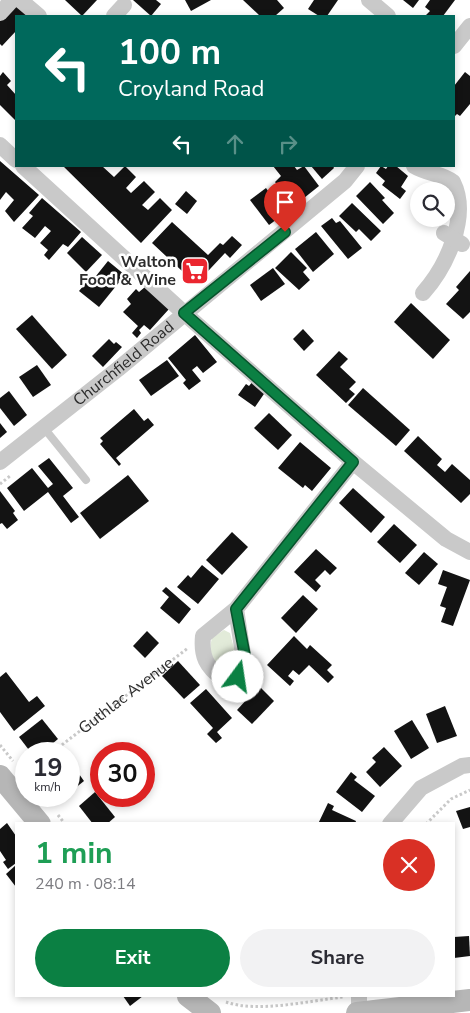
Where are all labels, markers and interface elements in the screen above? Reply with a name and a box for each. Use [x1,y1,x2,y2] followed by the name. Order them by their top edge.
[118,29,221,76] text: 100 m
[35,35,100,100] icon: left
[118,74,264,104] text: Croyland Road
[168,130,196,158] icon: left
[221,130,249,158] icon: ahead
[274,130,302,158] icon: right
[264,181,306,232] pin
[410,182,455,227] map controls
[410,182,455,227] button: search
[271,188,299,216] icon: arrive
[79,251,176,291] place label: Walton Food & Wine
[180,256,210,286] supermarket icon: Walton Food & Wine
[69,316,179,411] street label: Churchfield Road
[211,650,263,702] position arrow
[74,652,178,739] street label: Guthlac Avenue
[90,742,155,807] speed limit sign: 30
[32,751,63,785] text: 19
[34,779,61,795] text: km/h
[35,833,113,874] text: 1 min
[383,839,435,891] button: close
[35,873,136,895] text: 240 m · 08:14
[35,929,230,987] button: Exit
[240,929,435,987] button: Share

